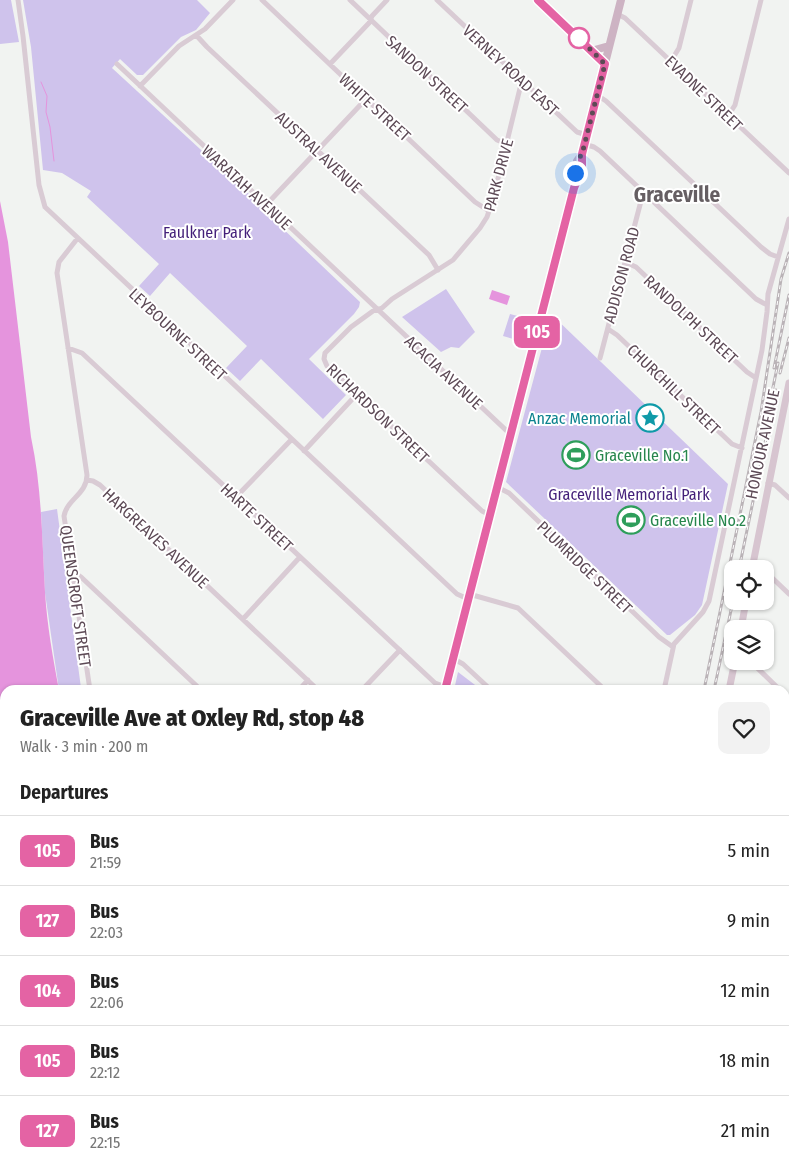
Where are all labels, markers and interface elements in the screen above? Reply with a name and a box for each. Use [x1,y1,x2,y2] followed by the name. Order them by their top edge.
[459,21,563,120] street label: VERNEY ROAD EAST
[568,27,590,49] unlabelled marker
[382,32,472,117] street label: SANDON STREET
[661,52,747,135] street label: EVADNE STREET
[335,69,415,146] street label: WHITE STREET
[272,108,366,197] street label: AUSTRAL AVENUE
[480,137,517,214] street label: PARK DRIVE
[198,141,295,234] street label: WARATAH AVENUE
[563,161,588,186] your location
[634,182,721,208] district label: Graceville
[163,223,252,242] park label: Faulkner Park
[600,225,643,325] street label: ADDISON ROAD
[640,271,742,368] street label: RANDOLPH STREET
[125,284,231,385] street label: LEYBOURNE STREET
[508,316,566,348] line badge: 105
[524,321,550,343] text: 105
[401,331,487,413] street label: ACACIA AVENUE
[623,340,725,439] street label: CHURCHILL STREET
[323,360,433,467] street label: RICHARDSON STREET
[742,387,783,501] street label: HONOUR AVENUE
[635,403,665,433] place icon: Anzac Memorial
[528,409,631,428] place label: Anzac Memorial
[561,440,591,470] sports icon: Graceville No.1
[595,446,689,465] place label: Graceville No.1
[217,479,297,556] street label: HARTE STREET
[99,484,213,592] street label: HARGREAVES AVENUE
[548,485,710,504] park label: Graceville Memorial Park
[616,505,646,535] sports icon: Graceville No.2
[650,511,746,530] place label: Graceville No.2
[533,517,637,618] street label: PLUMRIDGE STREET
[56,524,95,669] street label: QUEENSCROFT STREET
[724,560,774,670] map controls
[724,560,774,610] button: locate
[724,620,774,670] button: layers
[718,702,770,754] button: heart
[20,704,364,732] text: Graceville Ave at Oxley Rd, stop 48
[20,737,148,756] text: Walk · 3 min · 200 m
[20,781,108,804] text: Departures
[90,830,119,853] text: Bus
[727,839,770,862] text: 5 min
[34,840,61,862] text: 105
[90,853,121,872] text: 21:59
[90,900,119,923] text: Bus
[727,909,770,932] text: 9 min
[36,910,59,932] text: 127
[90,923,123,942] text: 22:03
[90,970,119,993] text: Bus
[720,979,770,1002] text: 12 min
[34,980,61,1002] text: 104
[90,993,124,1012] text: 22:06
[90,1040,119,1063] text: Bus
[719,1049,770,1072] text: 18 min
[34,1050,61,1072] text: 105
[90,1063,120,1082] text: 22:12
[90,1110,119,1133] text: Bus
[721,1119,770,1142] text: 21 min
[36,1120,59,1142] text: 127
[90,1133,120,1152] text: 22:15

